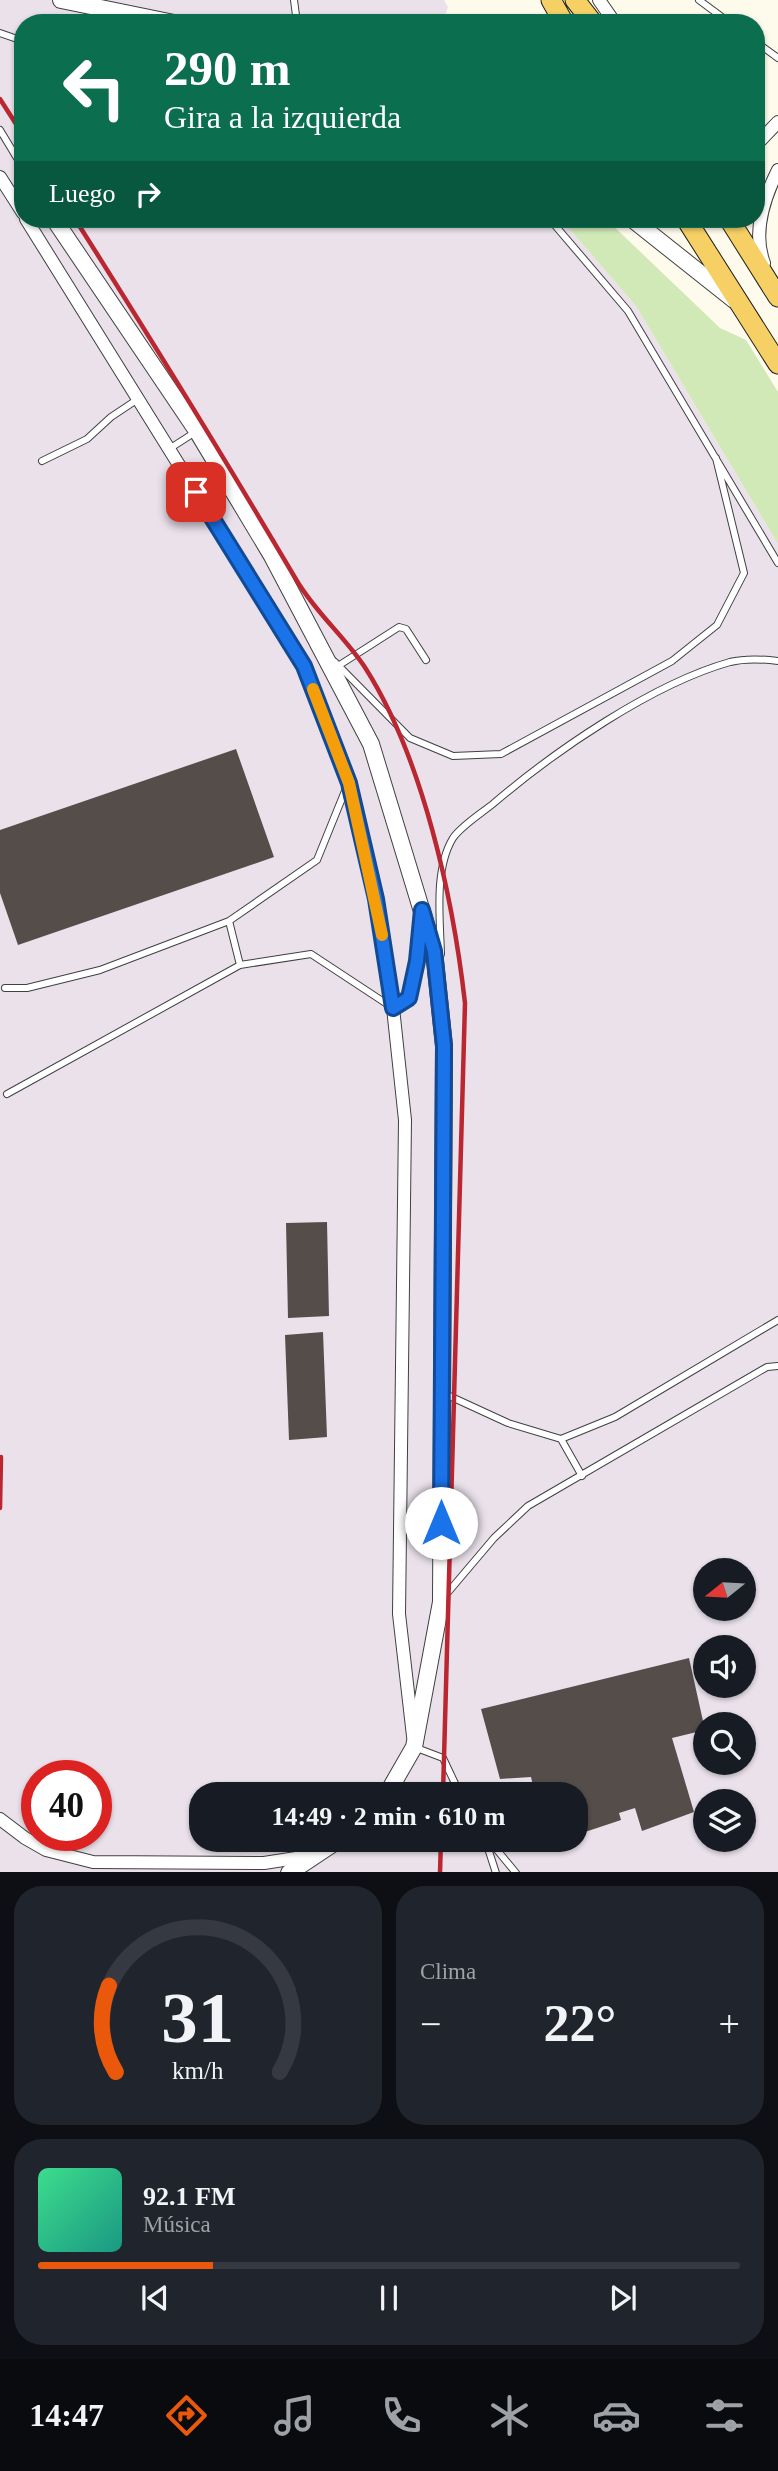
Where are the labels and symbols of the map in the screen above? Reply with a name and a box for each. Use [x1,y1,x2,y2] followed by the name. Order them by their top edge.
[166,462,226,522] pin
[404,1486,478,1560] position arrow
[693,1558,756,1620] north arrow
[21,1760,112,1851] speed limit sign: 40

